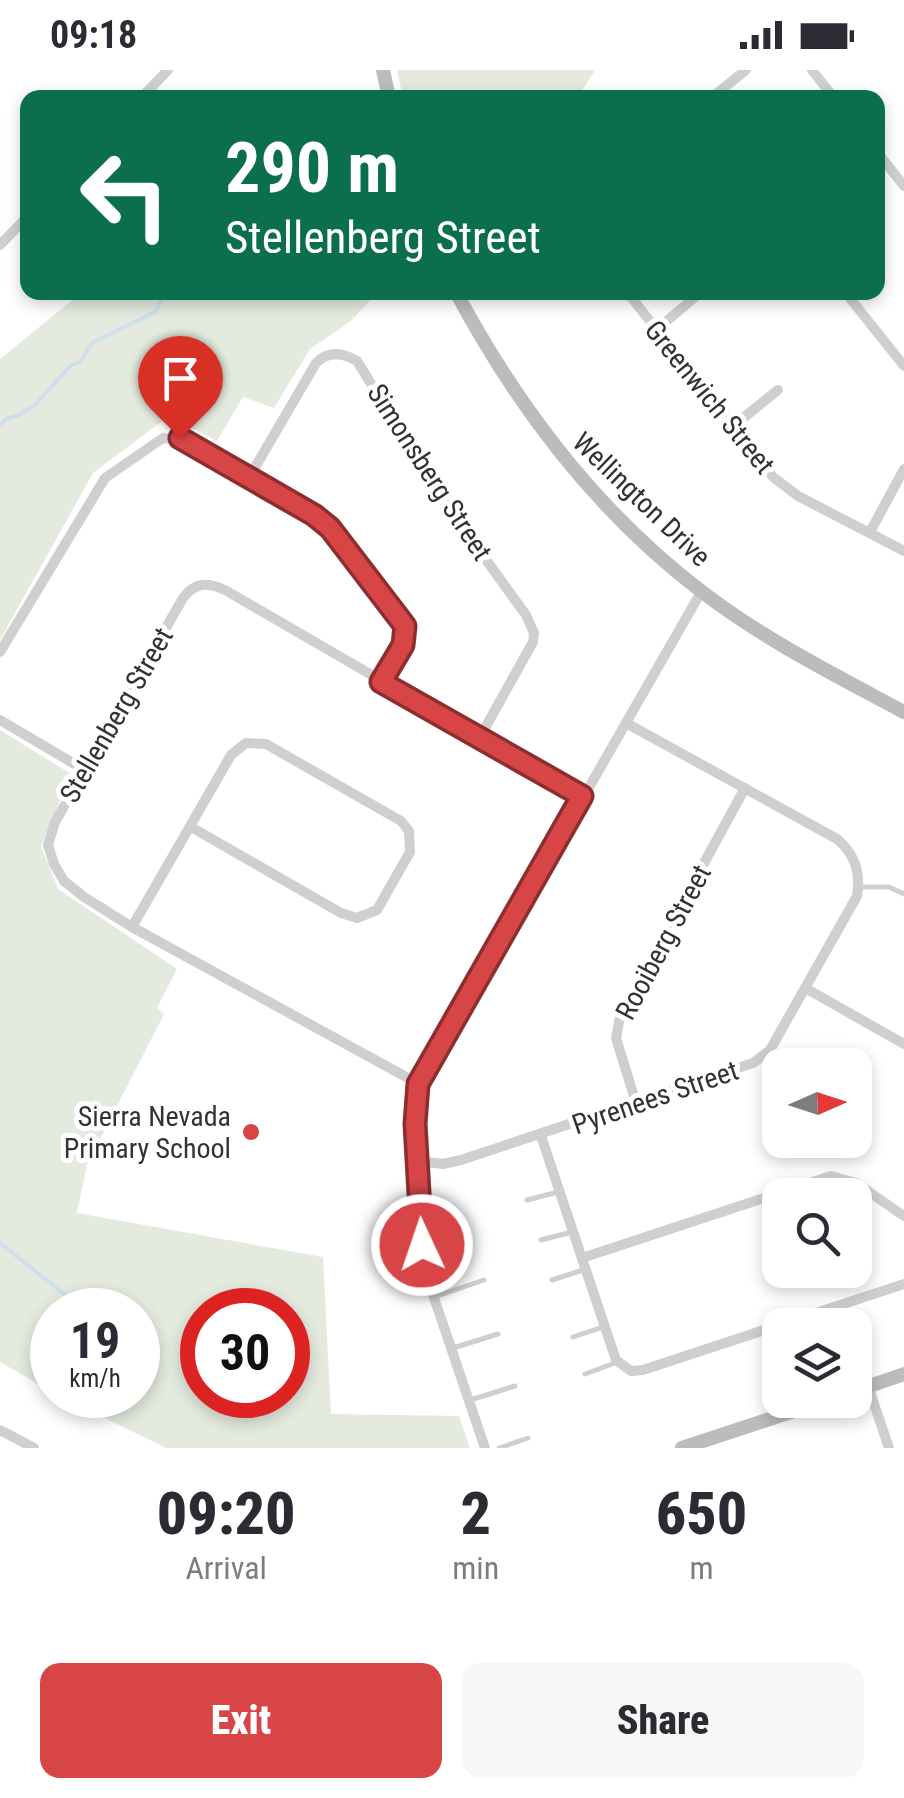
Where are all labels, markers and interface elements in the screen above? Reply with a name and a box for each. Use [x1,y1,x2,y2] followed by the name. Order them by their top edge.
[50,13,137,57] text: 09:18
[225,127,399,209] text: 290 m
[60,130,190,260] icon: left
[225,211,541,264] text: Stellenberg Street
[638,314,782,481] street label: Greenwich Street
[138,336,223,439] pin
[153,351,208,406] icon: arrive
[360,378,499,567] street label: Simonsberg Street
[566,425,717,573] street label: Wellington Drive
[53,622,180,809] street label: Stellenberg Street
[609,859,718,1025] street label: Rooiberg Street
[762,1048,872,1158] north arrow
[762,1048,872,1418] map controls
[568,1054,743,1141] street label: Pyrenees Street
[64,1100,231,1165] place label: Sierra Nevada Primary School
[240,1121,262,1143] marker: Sierra Nevada Primary School
[762,1178,872,1288] button: search
[370,1193,474,1297] position arrow
[180,1288,310,1418] speed limit sign: 30
[762,1308,872,1418] button: layers
[70,1312,120,1370] text: 19
[69,1364,121,1393] text: km/h
[157,1478,296,1549] text: 09:20
[460,1478,491,1549] text: 2
[656,1478,747,1549] text: 650
[185,1549,267,1587] text: Arrival
[452,1549,499,1587] text: min
[690,1549,714,1587] text: m
[40,1663,442,1778] button: Exit
[462,1663,864,1778] button: Share

